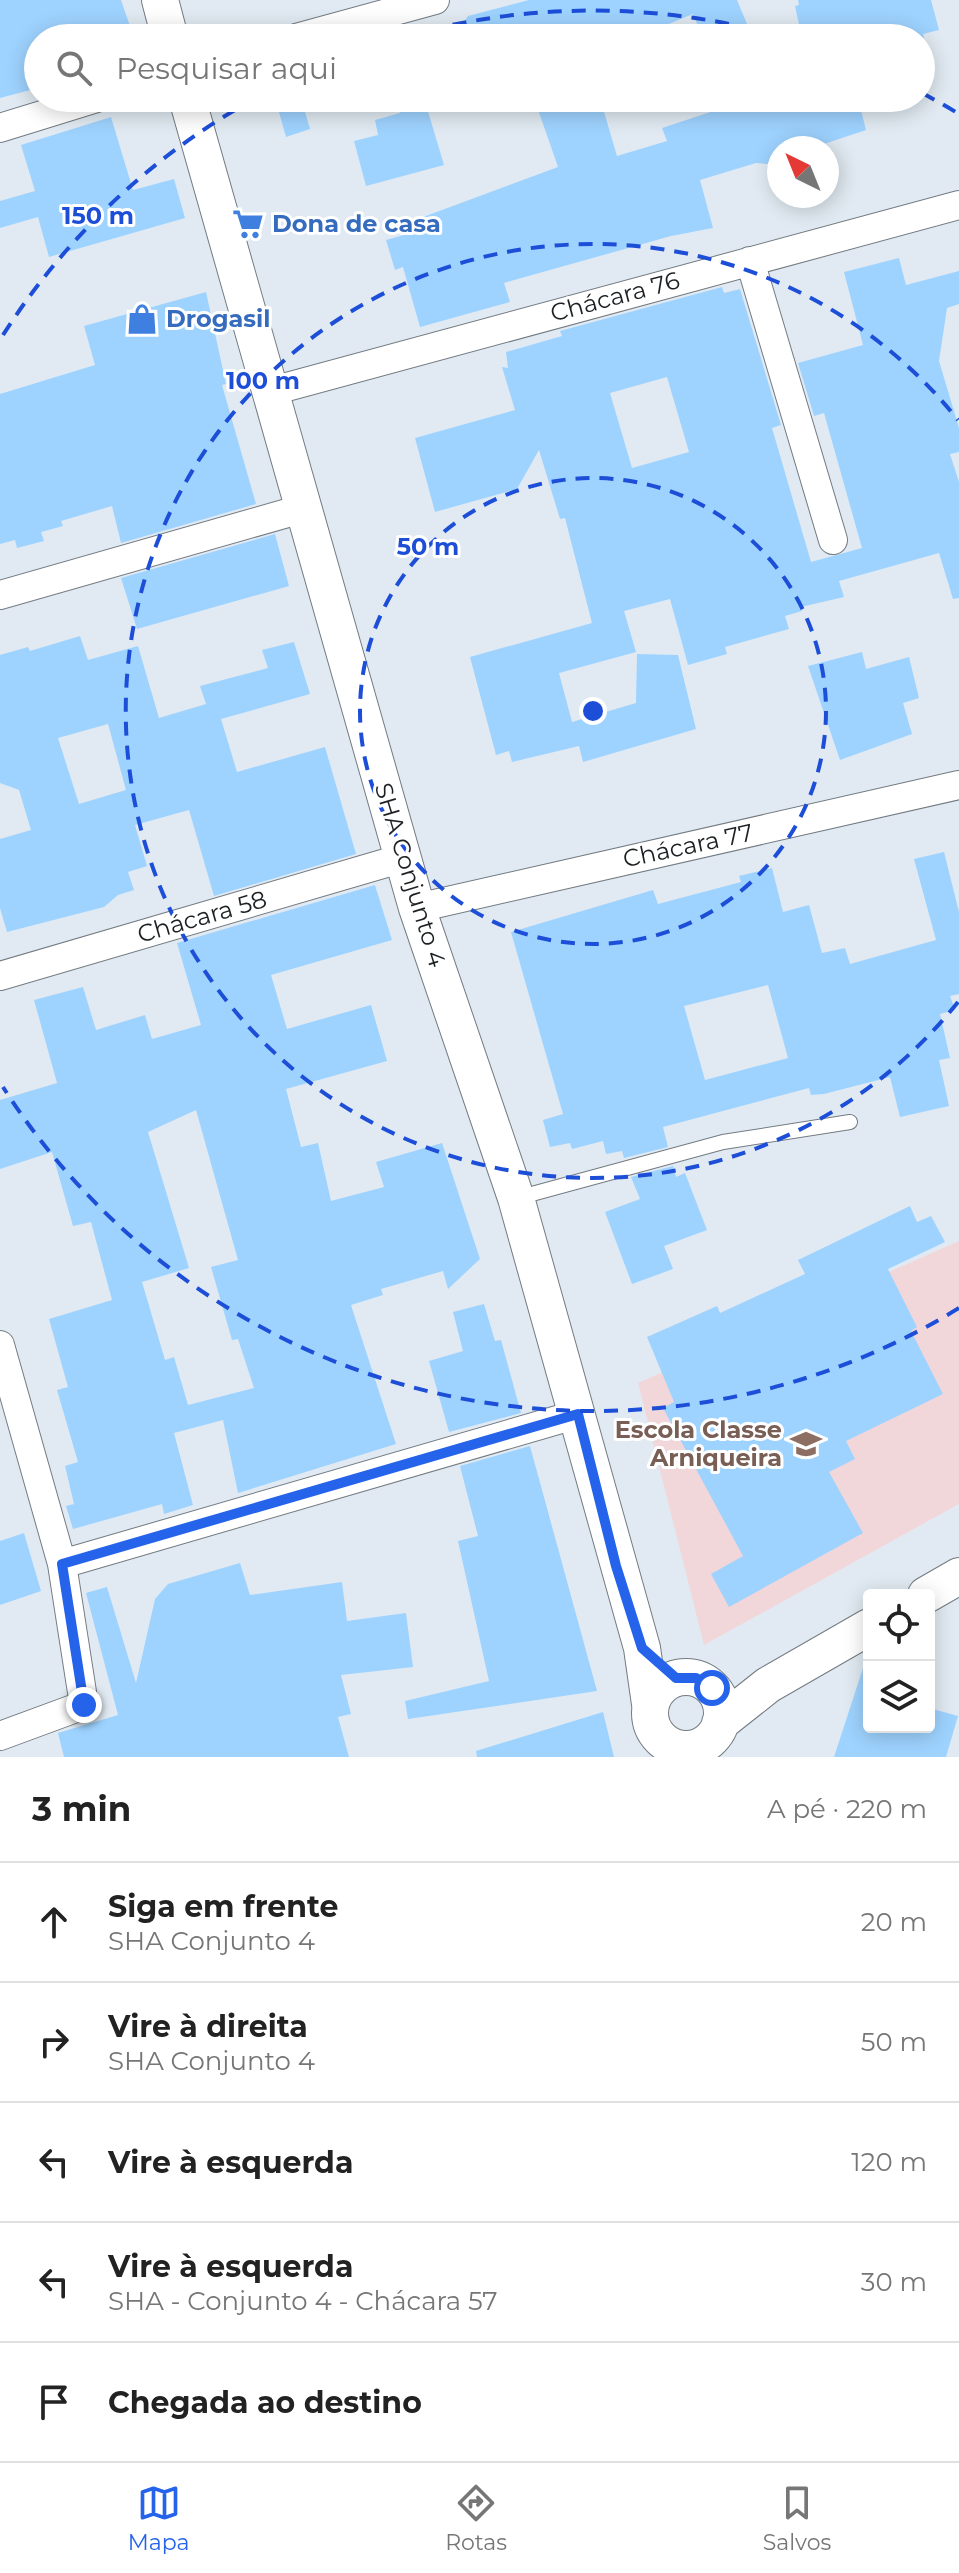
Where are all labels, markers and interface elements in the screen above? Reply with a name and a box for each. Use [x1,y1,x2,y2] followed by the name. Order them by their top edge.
[24,24,935,112] search box
[52,46,96,90] icon: search
[116,50,337,87] text: Pesquisar aqui
[767,136,839,208] north arrow
[62,201,134,230] text: 150 m
[231,207,265,241] supermarket icon: Dona de casa
[272,209,441,238] place label: Dona de casa
[547,265,683,328] street label: Chácara 76
[125,302,159,336] shop icon: Drogasil
[166,304,270,333] place label: Drogasil
[226,366,300,395] text: 100 m
[397,532,459,561] text: 50 m
[579,697,607,725] centre of rings
[369,779,452,971] street label: SHA Conjunto 4
[620,818,756,873] street label: Chácara 77
[134,884,270,949] street label: Chácara 58
[615,1415,782,1472] place label: Escola Classe Arniqueira
[789,1427,823,1461] school or university icon: Escola Classe Arniqueira
[863,1589,935,1733] map controls
[863,1589,935,1661] button: locate
[863,1661,935,1733] button: layers
[694,1670,730,1706] route start
[66,1687,102,1723] route end
[32,1788,131,1830] text: 3 min
[767,1793,927,1825] text: A pé · 220 m
[108,1888,338,1925] text: Siga em frente
[32,1900,76,1944] icon: ahead
[861,1906,927,1938] text: 20 m
[108,1925,315,1957] text: SHA Conjunto 4
[108,2008,308,2045] text: Vire à direita
[32,2020,76,2064] icon: right
[861,2026,927,2058] text: 50 m
[108,2045,315,2077] text: SHA Conjunto 4
[32,2140,76,2184] icon: left
[108,2144,353,2181] text: Vire à esquerda
[851,2146,927,2178] text: 120 m
[108,2248,353,2285] text: Vire à esquerda
[32,2260,76,2304] icon: left
[861,2266,927,2298] text: 30 m
[108,2285,498,2317] text: SHA - Conjunto 4 - Chácara 57
[32,2380,76,2424] icon: arrive
[108,2384,422,2421] text: Chegada ao destino
[128,2481,190,2556] tab: Mapa
[445,2481,507,2556] tab: Rotas
[763,2481,831,2556] tab: Salvos

